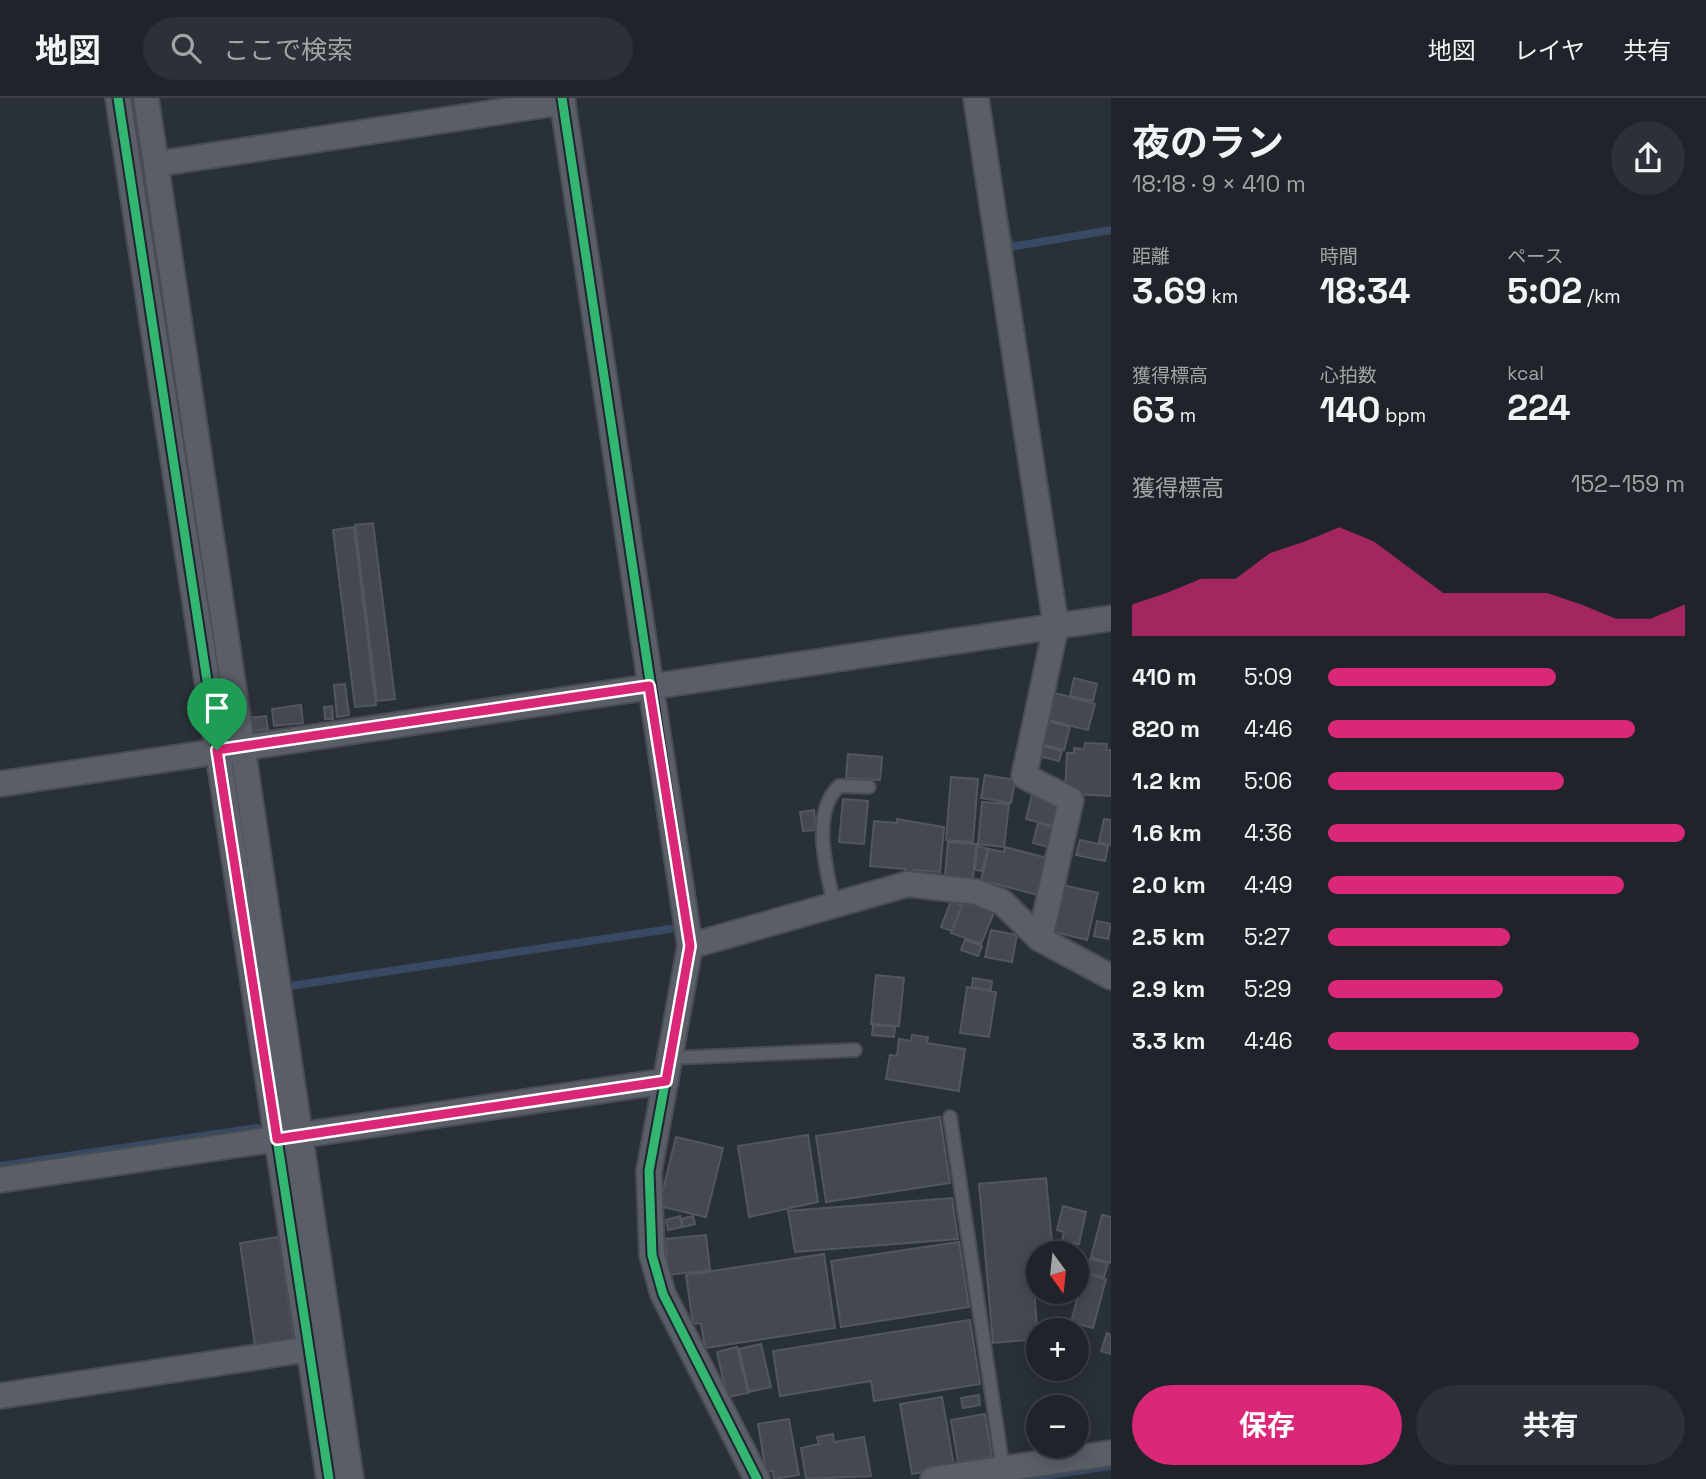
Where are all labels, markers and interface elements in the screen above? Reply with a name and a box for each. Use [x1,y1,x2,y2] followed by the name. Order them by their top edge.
[143,17,633,80] search box
[167,29,205,67] icon: search
[35,30,101,72] text: 地図
[223,33,353,67] text: ここで検索
[1428,35,1476,66] text: 地図
[1514,35,1585,66] text: レイヤ
[1623,35,1671,66] text: 共有
[1132,119,1284,167] text: 夜のラン
[1611,121,1685,195] button: share
[1132,169,1306,199] text: 18:18 · 9 × 410 m
[1132,244,1170,269] text: 距離
[1320,244,1358,269] text: 時間
[1507,244,1563,269] text: ペース
[1132,269,1207,313] text: 3.69
[1320,269,1410,313] text: 18:34
[1507,269,1582,313] text: 5:02
[1207,284,1238,309] text: km
[1582,284,1621,309] text: /km
[1507,361,1544,386] text: kcal
[1132,363,1208,388] text: 獲得標高
[1320,363,1377,388] text: 心拍数
[1507,386,1571,430] text: 224
[1132,388,1175,432] text: 63
[1320,388,1380,432] text: 140
[1175,403,1196,428] text: m
[1380,403,1426,428] text: bpm
[1571,469,1685,499] text: 152–159 m
[1132,473,1224,503] text: 獲得標高
[1132,662,1197,692] text: 410 m
[1244,662,1292,692] text: 5:09
[187,678,247,750] pin
[198,689,236,727] icon: arrive
[1132,714,1200,744] text: 820 m
[1244,714,1293,744] text: 4:46
[1132,766,1201,796] text: 1.2 km
[1244,766,1292,796] text: 5:06
[1132,818,1202,848] text: 1.6 km
[1244,818,1292,848] text: 4:36
[1132,870,1206,900] text: 2.0 km
[1244,870,1293,900] text: 4:49
[1132,922,1205,952] text: 2.5 km
[1244,922,1290,952] text: 5:27
[1132,974,1205,1004] text: 2.9 km
[1244,974,1291,1004] text: 5:29
[1132,1026,1205,1056] text: 3.3 km
[1244,1026,1293,1056] text: 4:46
[1026,1241,1088,1304] north arrow
[1026,1241,1089,1458] map controls
[1026,1318,1089,1381] button: +
[1132,1385,1402,1465] button: 保存
[1416,1385,1685,1465] button: 共有
[1026,1395,1089,1458] button: −

